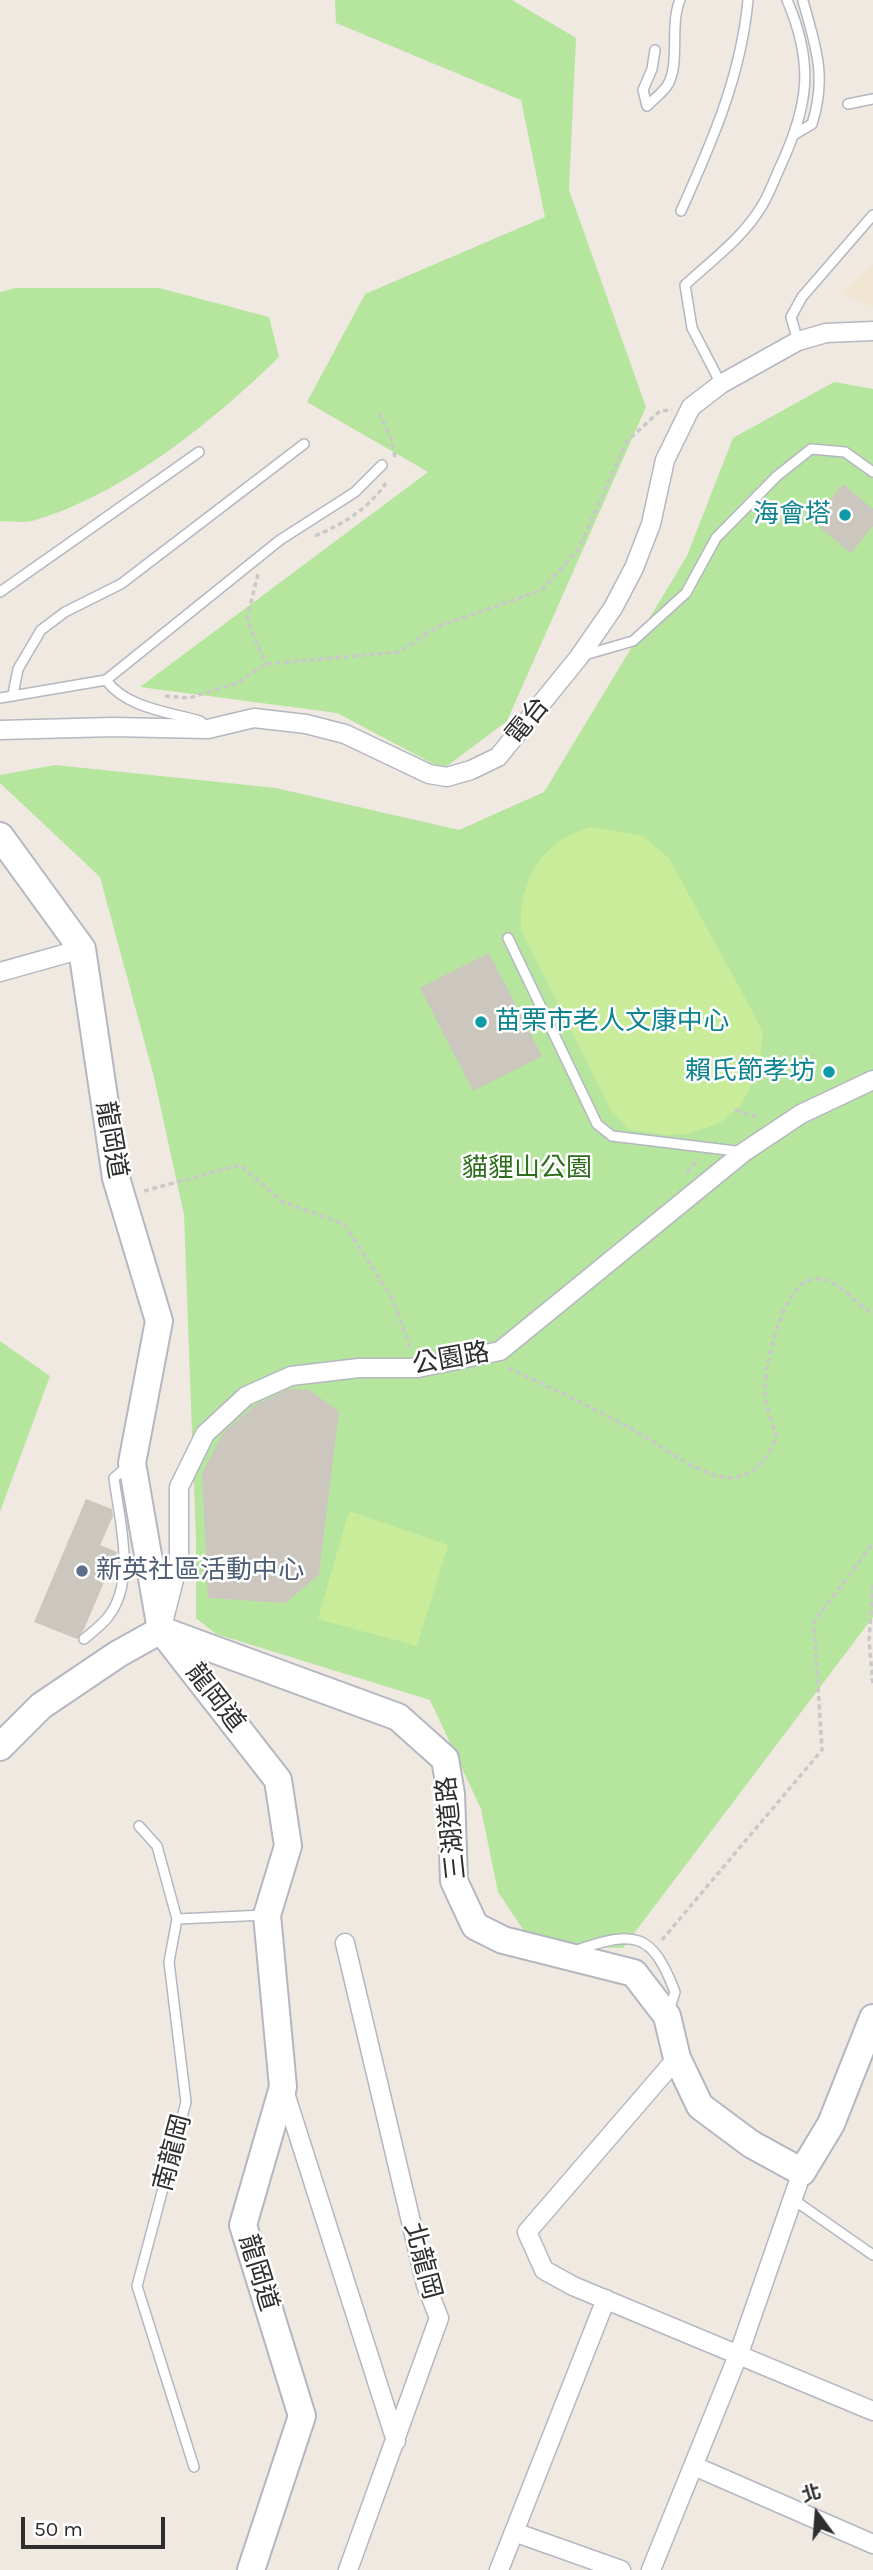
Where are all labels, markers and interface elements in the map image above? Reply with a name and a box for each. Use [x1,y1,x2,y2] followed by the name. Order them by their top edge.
[753,499,831,531] place label: 海會塔
[837,507,853,523] marker: 海會塔
[500,691,556,751] street label: 電台
[495,1006,729,1038] place label: 苗栗市老人文康中心
[473,1014,489,1030] marker: 苗栗市老人文康中心
[685,1056,815,1088] place label: 賴氏節孝坊
[821,1064,837,1080] marker: 賴氏節孝坊
[89,1099,133,1181] street label: 龍岡道
[462,1153,592,1185] park label: 貓貍山公園
[410,1337,492,1381] street label: 公園路
[96,1555,304,1587] place label: 新英社區活動中心
[74,1563,90,1579] marker: 新英社區活動中心
[179,1658,251,1738] street label: 龍岡道
[431,1775,473,1881] street label: 三湖道路
[148,2111,198,2195] street label: 南龍岡
[397,2219,447,2303] street label: 北龍岡
[232,2231,284,2315] street label: 龍岡道
[782,2479,852,2549] north arrow
[799,2481,823,2507] text: 北
[24,2504,168,2548] scale bar
[34,2517,83,2541] text: 50 m

